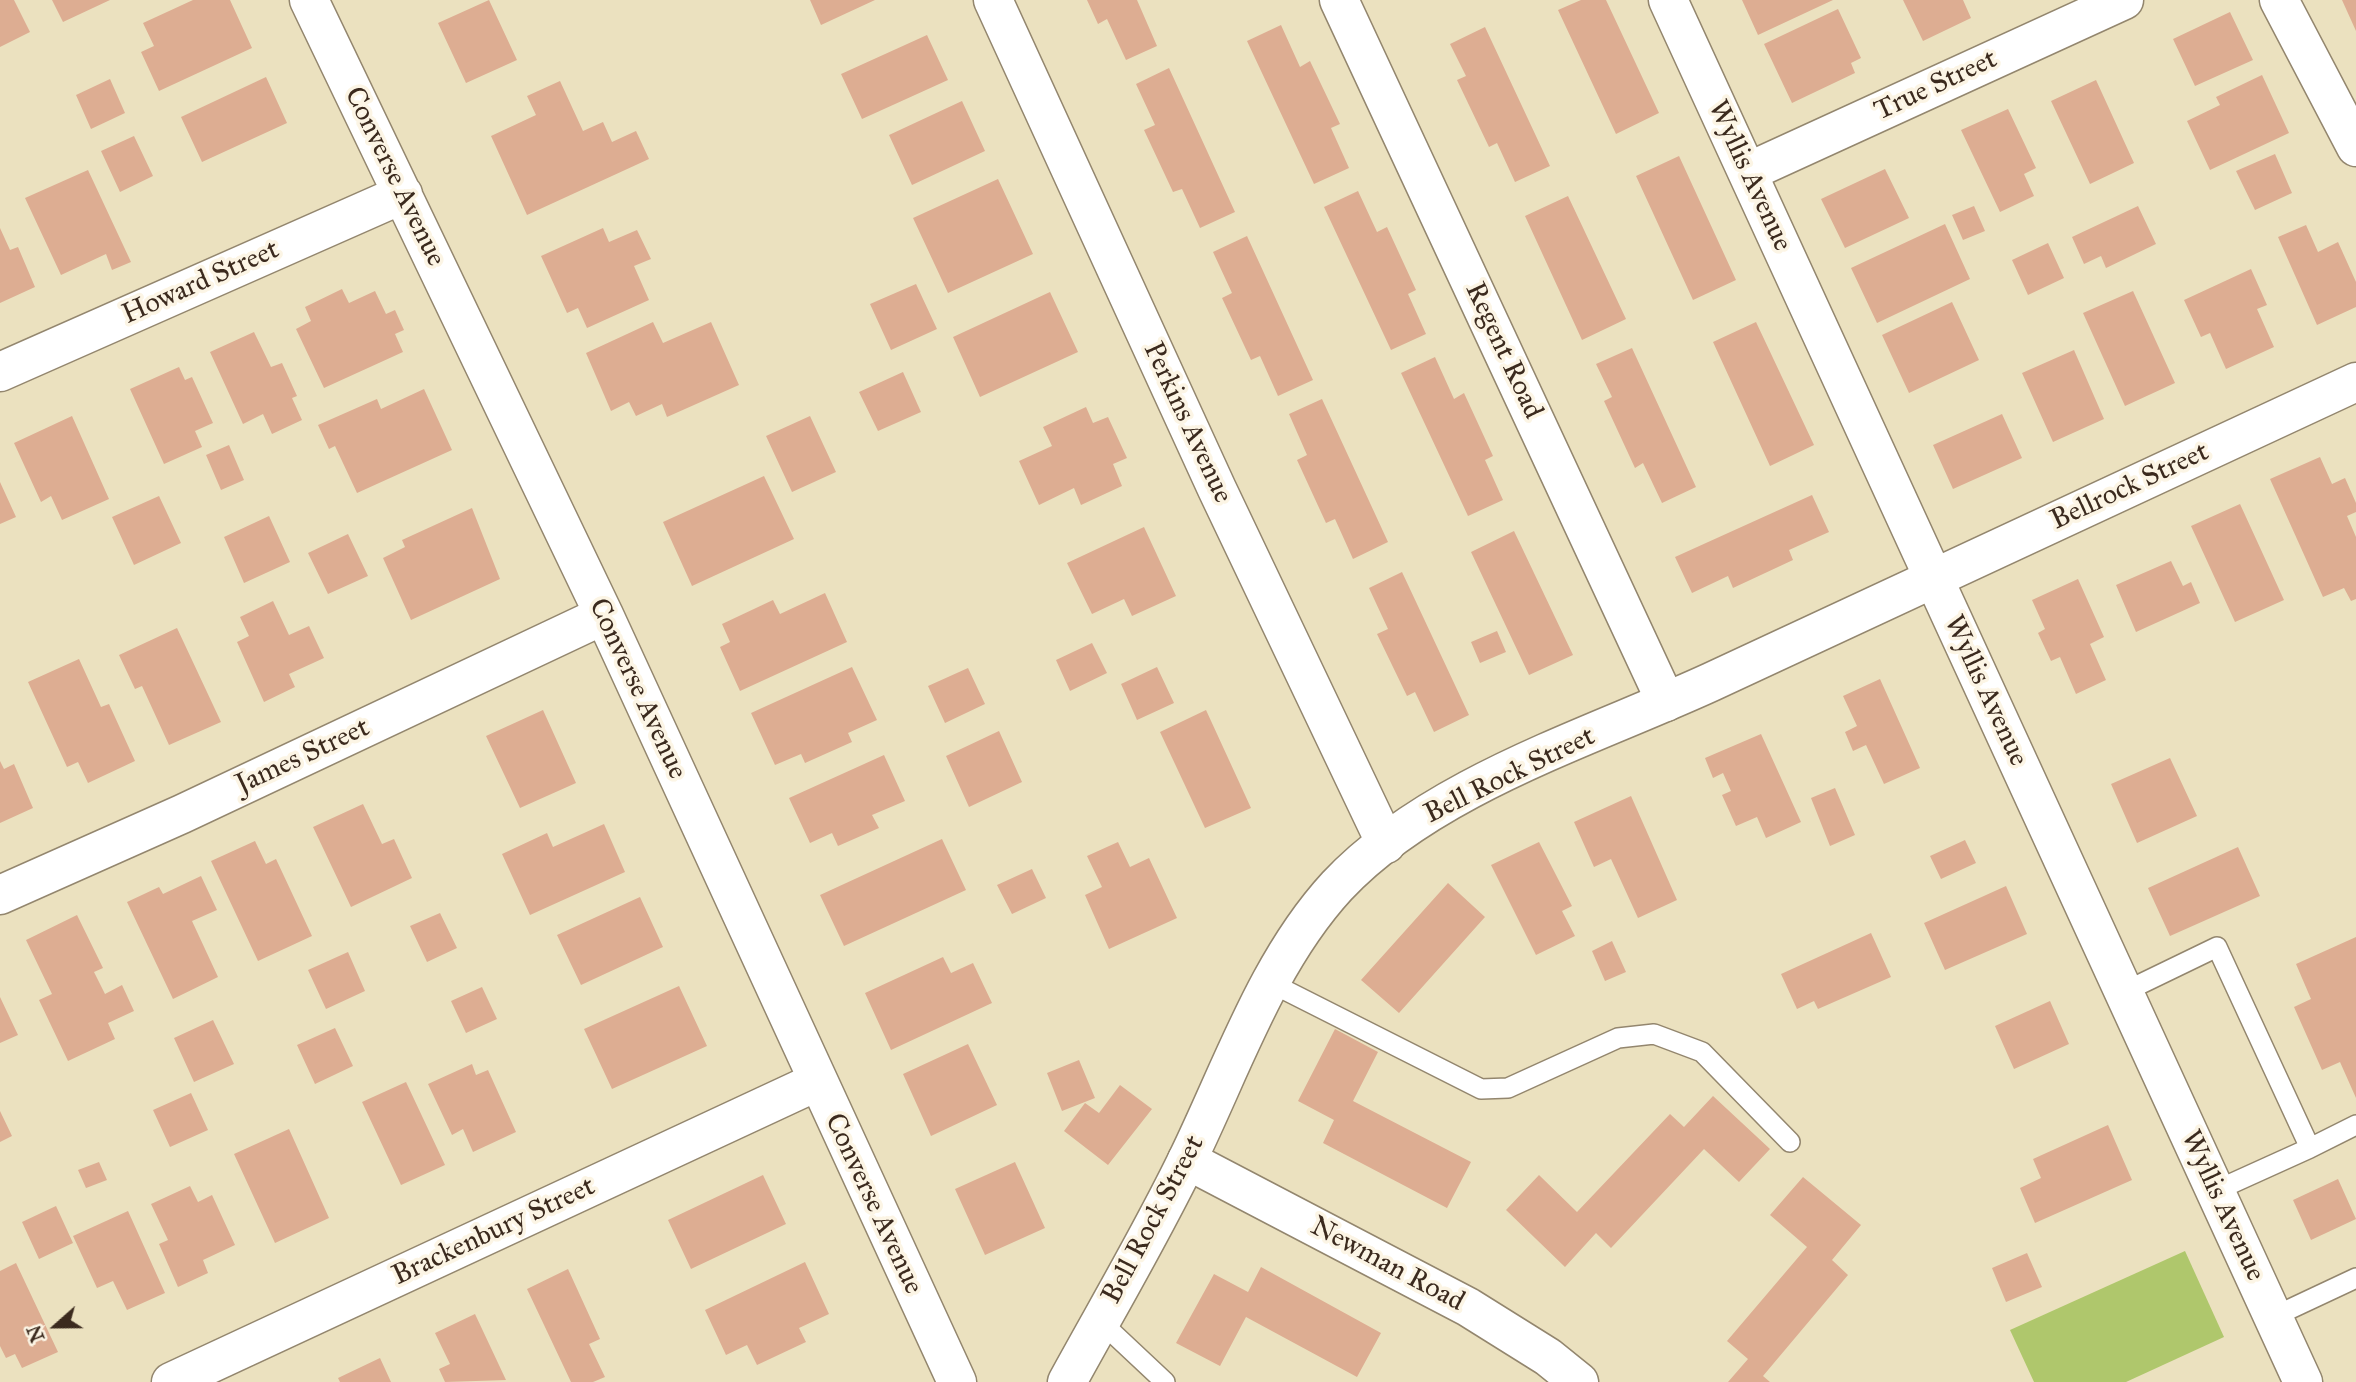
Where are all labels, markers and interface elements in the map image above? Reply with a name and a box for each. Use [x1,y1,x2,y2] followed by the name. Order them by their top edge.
[1869,43,2003,129] street label: True Street
[336,82,452,272] street label: Converse Avenue
[1699,95,1799,257] street label: Wyllis Avenue
[117,233,285,333] street label: Howard Street
[1457,277,1549,425] street label: Regent Road
[1135,337,1239,509] street label: Perkins Avenue
[2046,436,2214,538] street label: Bellrock Street
[580,593,694,785] street label: Converse Avenue
[1935,610,2035,772] street label: Wyllis Avenue
[231,711,375,803] street label: James Street
[1419,720,1601,832] street label: Bell Rock Street
[816,1108,930,1300] street label: Converse Avenue
[2172,1125,2272,1287] street label: Wyllis Avenue
[1096,1130,1212,1310] street label: Bell Rock Street
[387,1170,601,1294] street label: Brackenbury Street
[1304,1210,1470,1320] street label: Newman Road
[21,1291,91,1361] north arrow
[22,1322,50,1345] text: N

